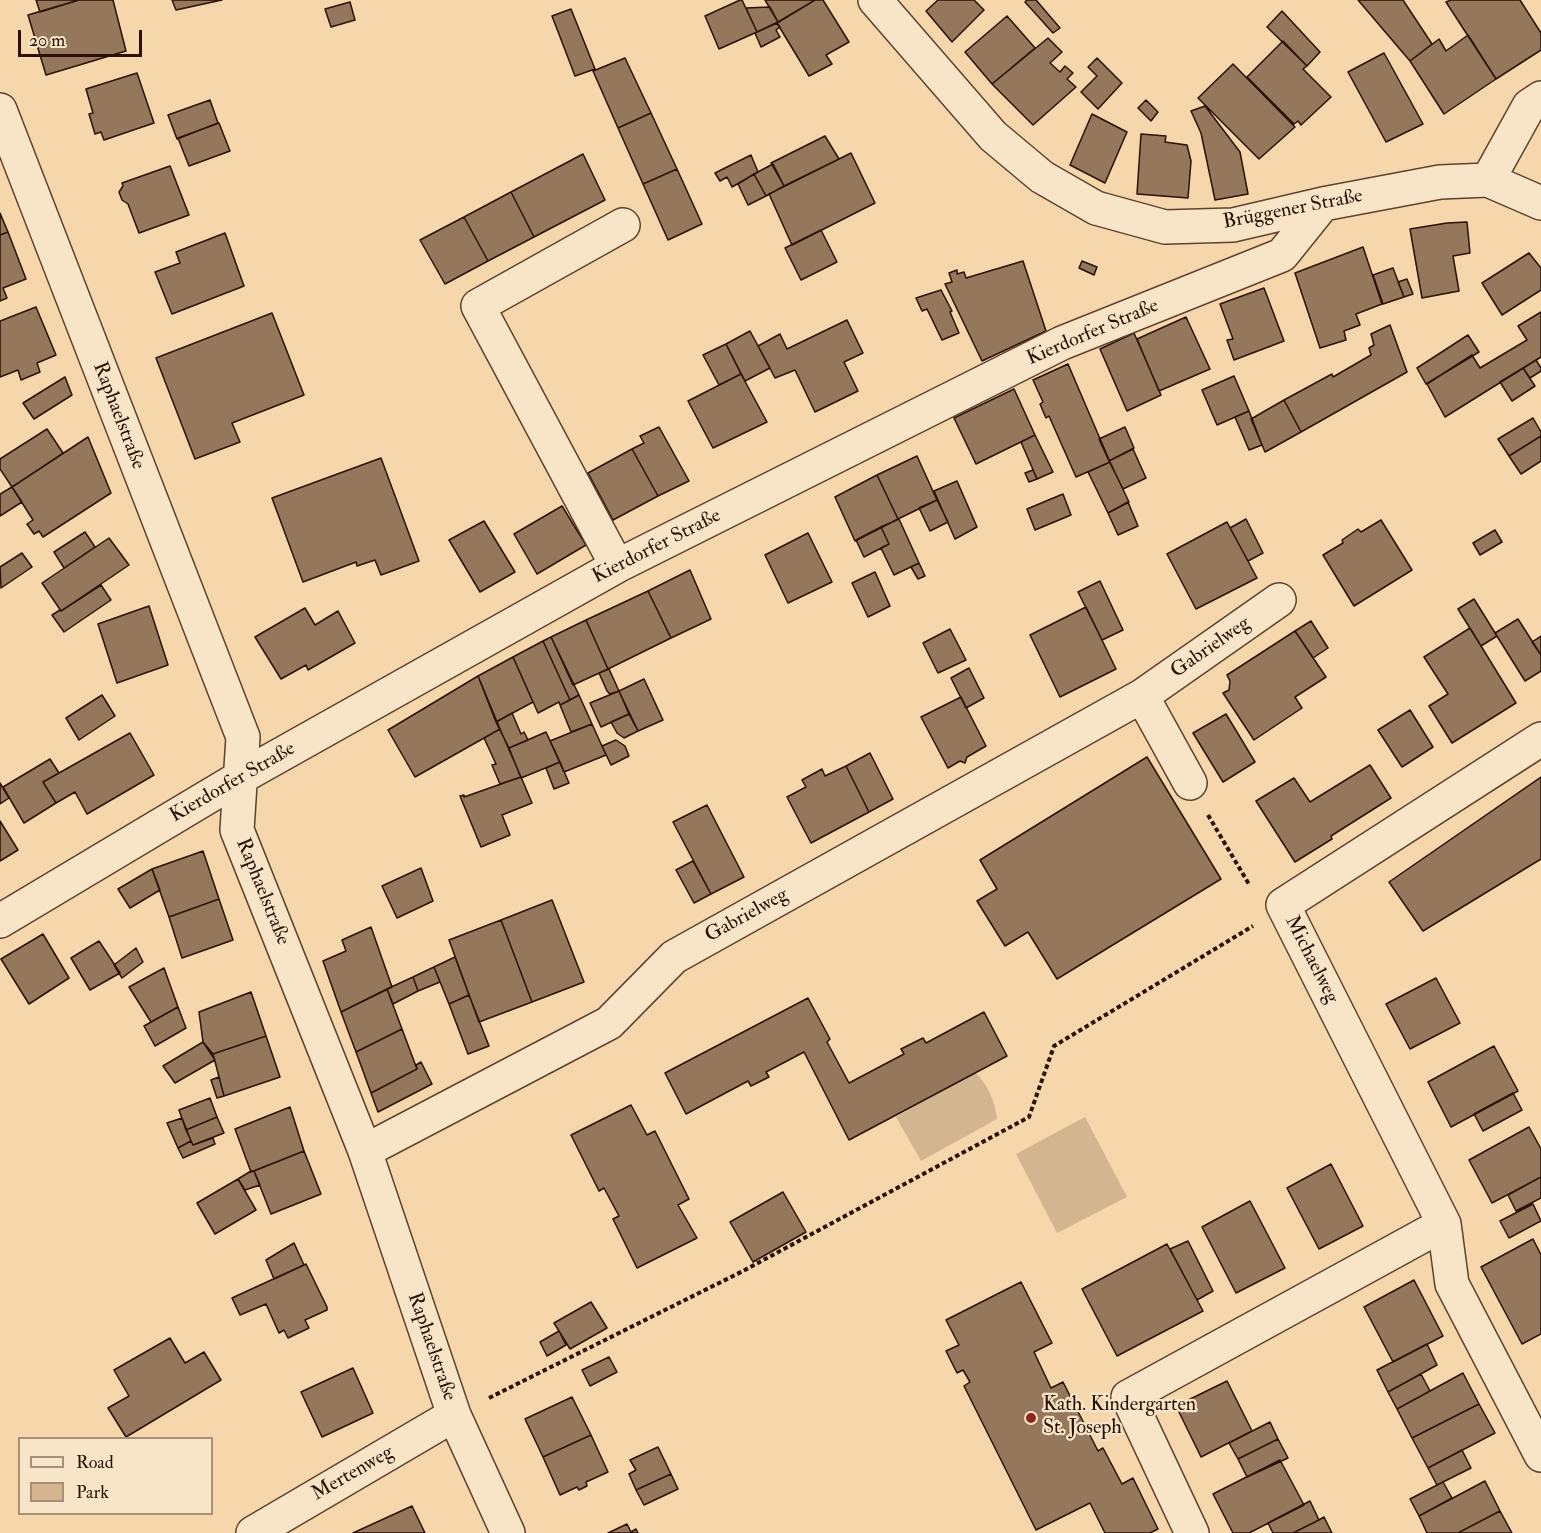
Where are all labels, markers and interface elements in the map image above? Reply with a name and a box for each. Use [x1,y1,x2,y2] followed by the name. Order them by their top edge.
[21,18,146,56] scale bar
[29,29,65,52] text: 20 m
[1221,185,1365,235] street label: Brüggener Straße
[1024,294,1162,372] street label: Kierdorfer Straße
[87,359,149,473] street label: Raphaelstraße
[589,504,725,590] street label: Kierdorfer Straße
[1167,612,1255,684] street label: Gabrielweg
[166,737,300,829] street label: Kierdorfer Straße
[230,835,294,949] street label: Raphaelstraße
[701,883,793,949] street label: Gabrielweg
[1279,912,1343,1008] street label: Michaelweg
[401,1290,461,1404] street label: Raphaelstraße
[1043,1394,1196,1441] place label: Kath. Kindergarten St. Joseph
[1024,1411,1038,1425] marker: Kath. Kindergarten St. Joseph
[18,1437,213,1515] legend
[308,1441,398,1507] street label: Mertenweg
[76,1451,114,1474] text: Road
[76,1481,109,1504] text: Park

